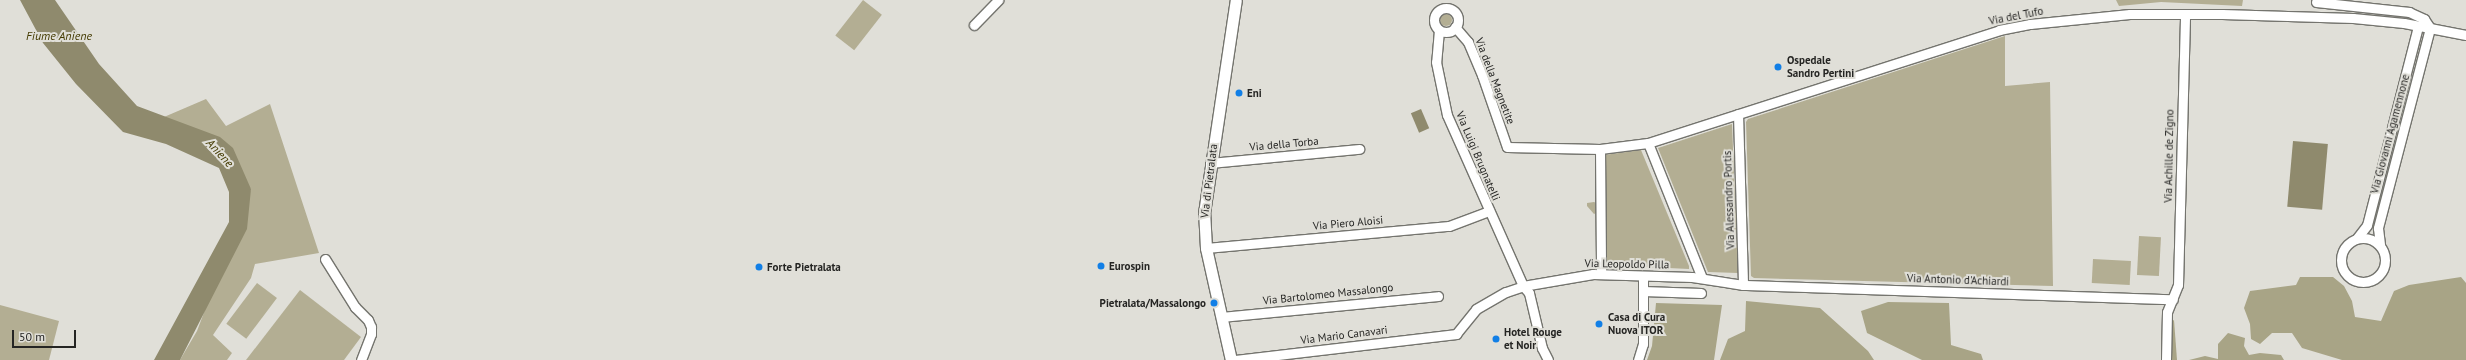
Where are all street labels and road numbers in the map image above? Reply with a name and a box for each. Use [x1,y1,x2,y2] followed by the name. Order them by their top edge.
[1988,4,2044,28] street label: Via del Tufo
[1472,36,1518,126] street label: Via della Magnetite
[2368,73,2412,195] street label: Via Giovanni Agamennone
[1453,109,1503,203] street label: Via Luigi Brugnatelli
[2162,109,2176,203] street label: Via Achille de Zigno
[1249,134,1319,154] street label: Via della Torba
[1198,143,1220,219] street label: Via di Pietralata
[1721,150,1737,250] street label: Via Alessandro Portis
[1312,213,1384,233] street label: Via Piero Aloisi
[1585,257,1669,271] street label: Via Leopoldo Pilla
[1907,272,2009,288] street label: Via Antonio d'Achiardi
[1262,281,1394,307] street label: Via Bartolomeo Massalongo
[1300,323,1388,347] street label: Via Mario Canavari

